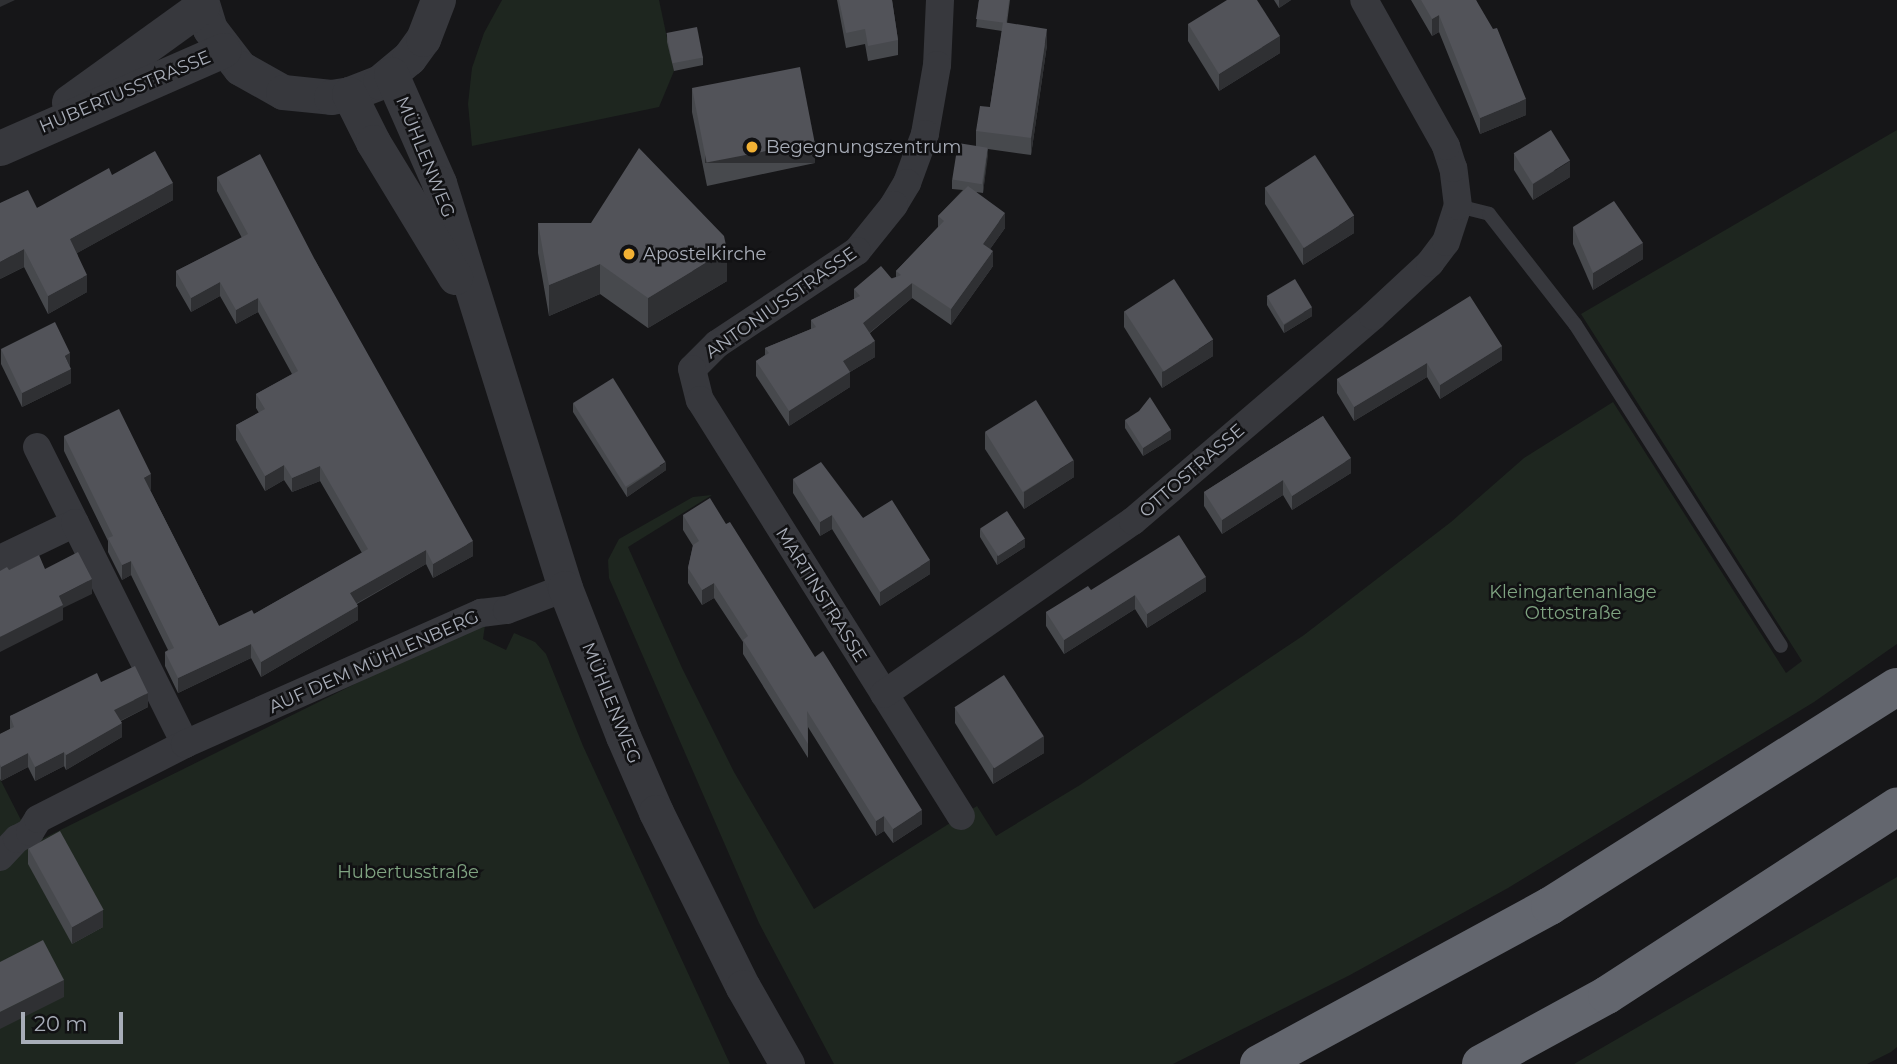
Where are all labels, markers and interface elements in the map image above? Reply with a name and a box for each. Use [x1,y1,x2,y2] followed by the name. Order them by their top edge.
[36,46,214,138] street label: HUBERTUSSTRASSE
[391,93,459,221] street label: MÜHLENWEG
[766,136,961,158] place label: Begegnungszentrum
[744,139,760,155] marker: Begegnungszentrum
[643,243,766,265] place label: Apostelkirche
[701,243,861,363] street label: ANTONIUSSTRASSE
[621,246,637,262] marker: Apostelkirche
[1135,420,1249,522] street label: OTTOSTRASSE
[771,524,871,666] street label: MARTINSTRASSE
[1489,582,1657,624] park label: Kleingartenanlage Ottostraße
[266,606,482,718] street label: AUF DEM MÜHLENBERG
[577,639,645,767] street label: MÜHLENWEG
[337,861,479,883] park label: Hubertusstraße
[24,998,126,1042] scale bar
[34,1011,88,1036] text: 20 m

